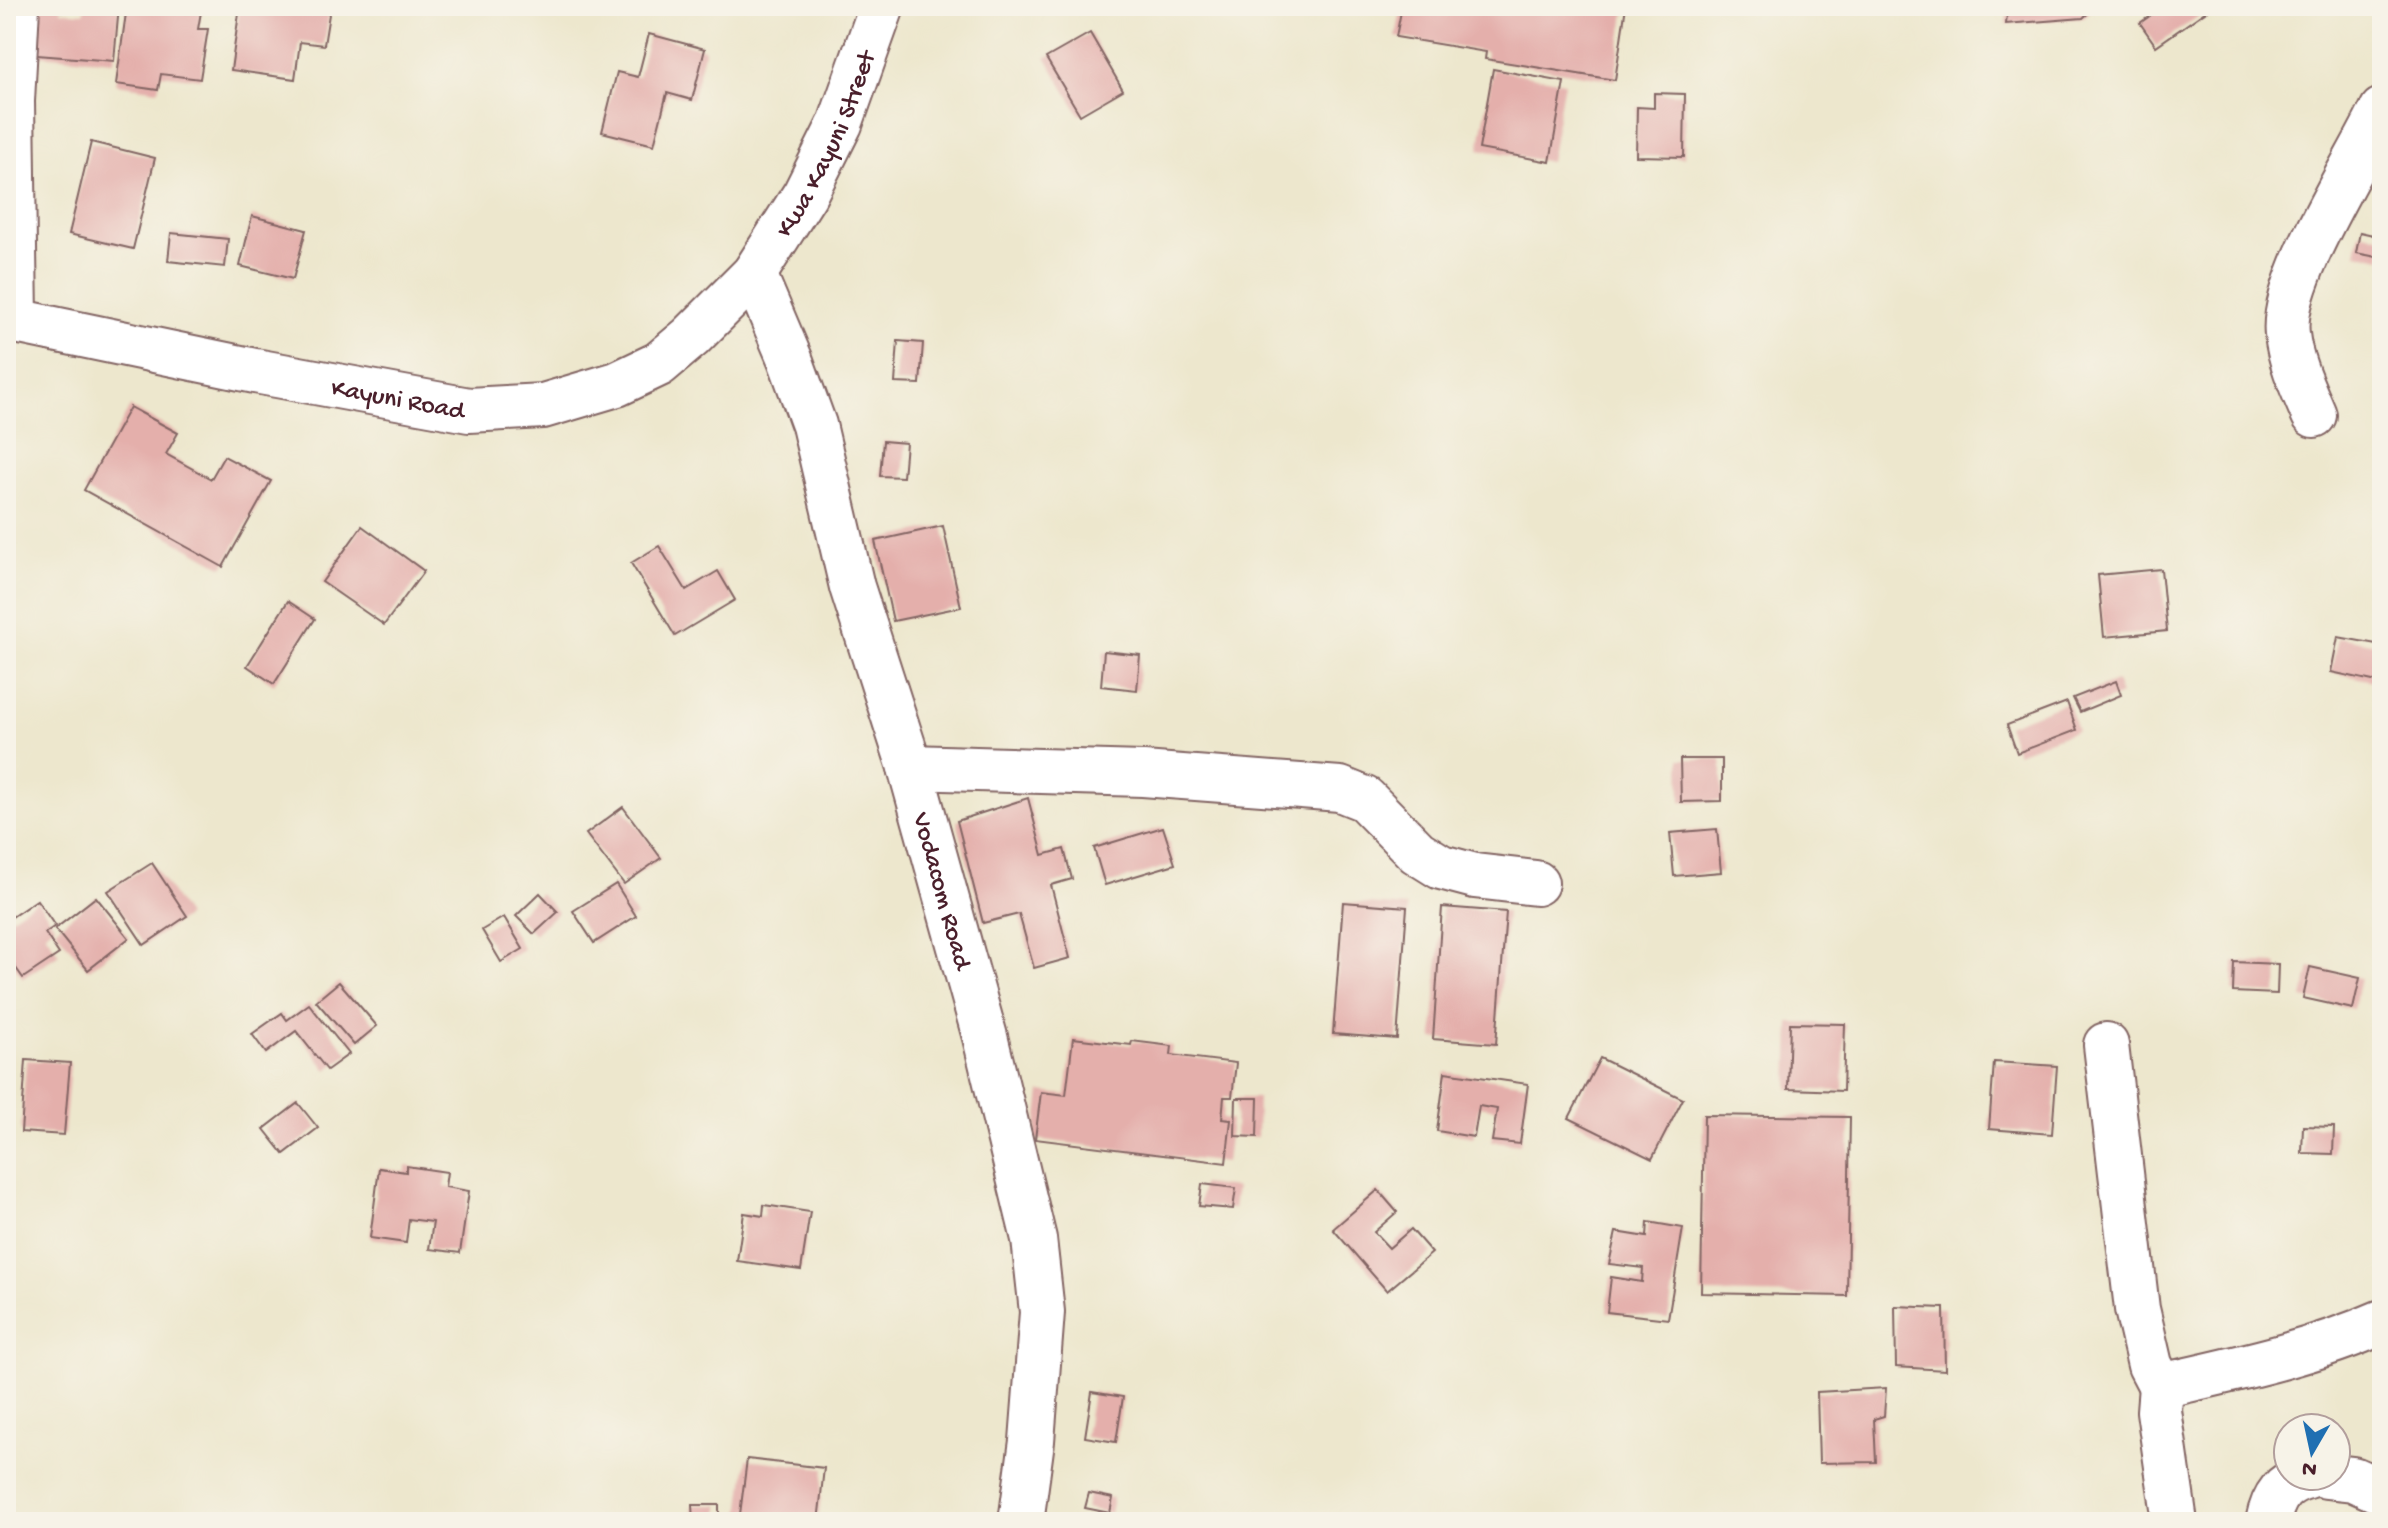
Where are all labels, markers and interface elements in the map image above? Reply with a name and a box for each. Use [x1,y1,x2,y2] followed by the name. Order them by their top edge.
[771,45,886,244] street label: Kwa Kayuni Street
[328,374,468,429] street label: Kayuni Road
[903,809,977,975] street label: Vodacom Road
[2272,1412,2352,1492] north arrow
[2300,1454,2319,1482] text: N

